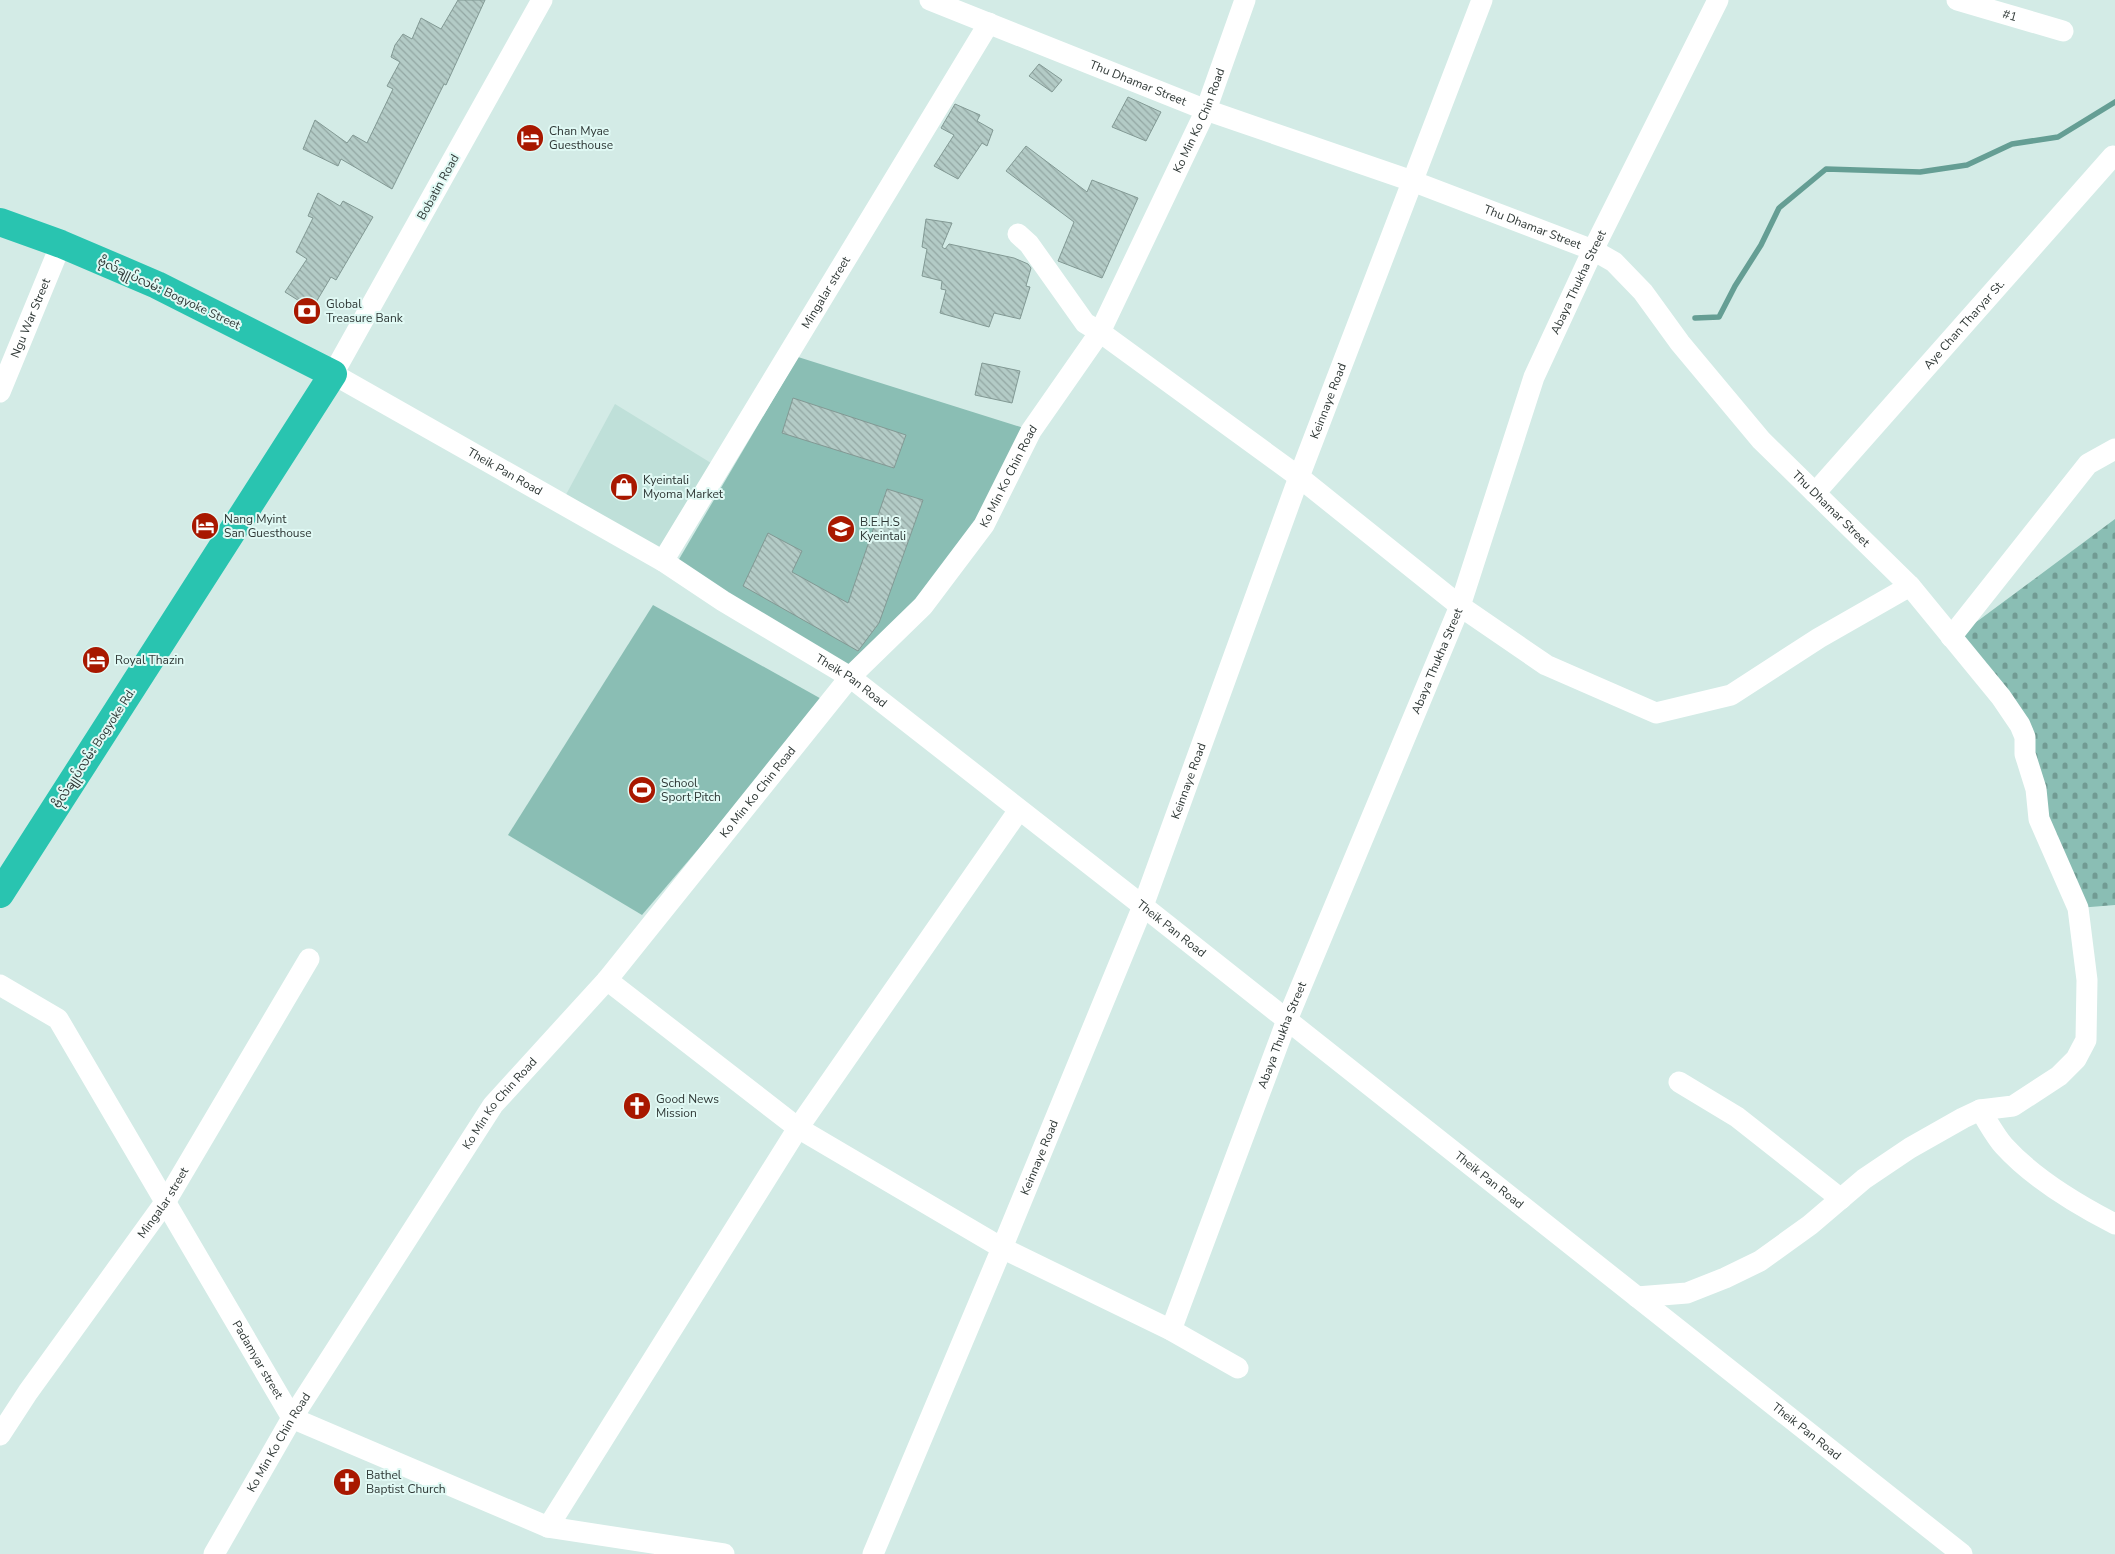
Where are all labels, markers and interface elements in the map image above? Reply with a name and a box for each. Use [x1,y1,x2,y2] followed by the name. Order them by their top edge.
[2001,6,2019,25] street label: #1
[1087,56,1190,110] street label: Thu Dhamar Street
[1169,66,1228,176] street label: Ko Min Ko Chin Road
[515,123,545,153] hotel icon: Chan Myae Guesthouse
[549,123,613,153] place label: Chan Myae Guesthouse
[413,151,463,223] street label: Bobatin Road
[1482,201,1584,253] street label: Thu Dhamar Street
[1547,227,1610,337] street label: Abaya Thukha Street
[94,252,244,335] street label: ဗိုလ်ချုပ်လမ်း Bogyoke Street
[798,253,854,332] street label: Mingalar street
[7,275,54,360] street label: Ngu War Street
[1920,276,2008,373] street label: Aye Chan Tharyar St.
[292,296,322,326] bank icon: Global Treasure Bank
[326,296,404,326] place label: Global Treasure Bank
[1306,361,1350,441] street label: Keinnaye Road
[976,422,1041,530] street label: Ko Min Ko Chin Road
[464,444,545,499] street label: Theik Pan Road
[1789,467,1874,551] street label: Thu Dhamar Street
[609,472,639,502] shop icon: Kyeintali Myoma Market
[643,472,724,502] place label: Kyeintali Myoma Market
[190,511,220,541] hotel icon: Nang Myint San Guesthouse
[224,511,312,541] place label: Nang Myint San Guesthouse
[826,514,856,544] school or university icon: B.E.H.S Kyeintali
[860,514,906,544] place label: B.E.H.S Kyeintali
[1408,605,1467,717] street label: Abaya Thukha Street
[81,645,111,675] hotel icon: Royal Thazin
[813,650,890,711] street label: Theik Pan Road
[115,652,184,668] place label: Royal Thazin
[48,684,141,812] street label: ဗိုလ်ချုပ်လမ်း Bogyoke Rd.
[1167,741,1210,821] street label: Keinnaye Road
[716,743,799,841] street label: Ko Min Ko Chin Road
[627,775,657,805] sports icon: School Sport Pitch
[661,775,721,805] place label: School Sport Pitch
[1134,896,1209,961] street label: Theik Pan Road
[1254,979,1310,1091] street label: Abaya Thukha Street
[459,1054,540,1152] street label: Ko Min Ko Chin Road
[622,1091,652,1121] church icon: Good News Mission
[656,1091,719,1121] place label: Good News Mission
[1017,1117,1062,1198] street label: Keinnaye Road
[1451,1147,1527,1212] street label: Theik Pan Road
[134,1164,193,1241] street label: Mingalar street
[228,1317,287,1402] street label: Padamyar street
[243,1390,314,1495] street label: Ko Min Ko Chin Road
[1769,1399,1845,1463] street label: Theik Pan Road
[332,1467,362,1497] church icon: Bathel Baptist Church
[366,1467,446,1497] place label: Bathel Baptist Church

